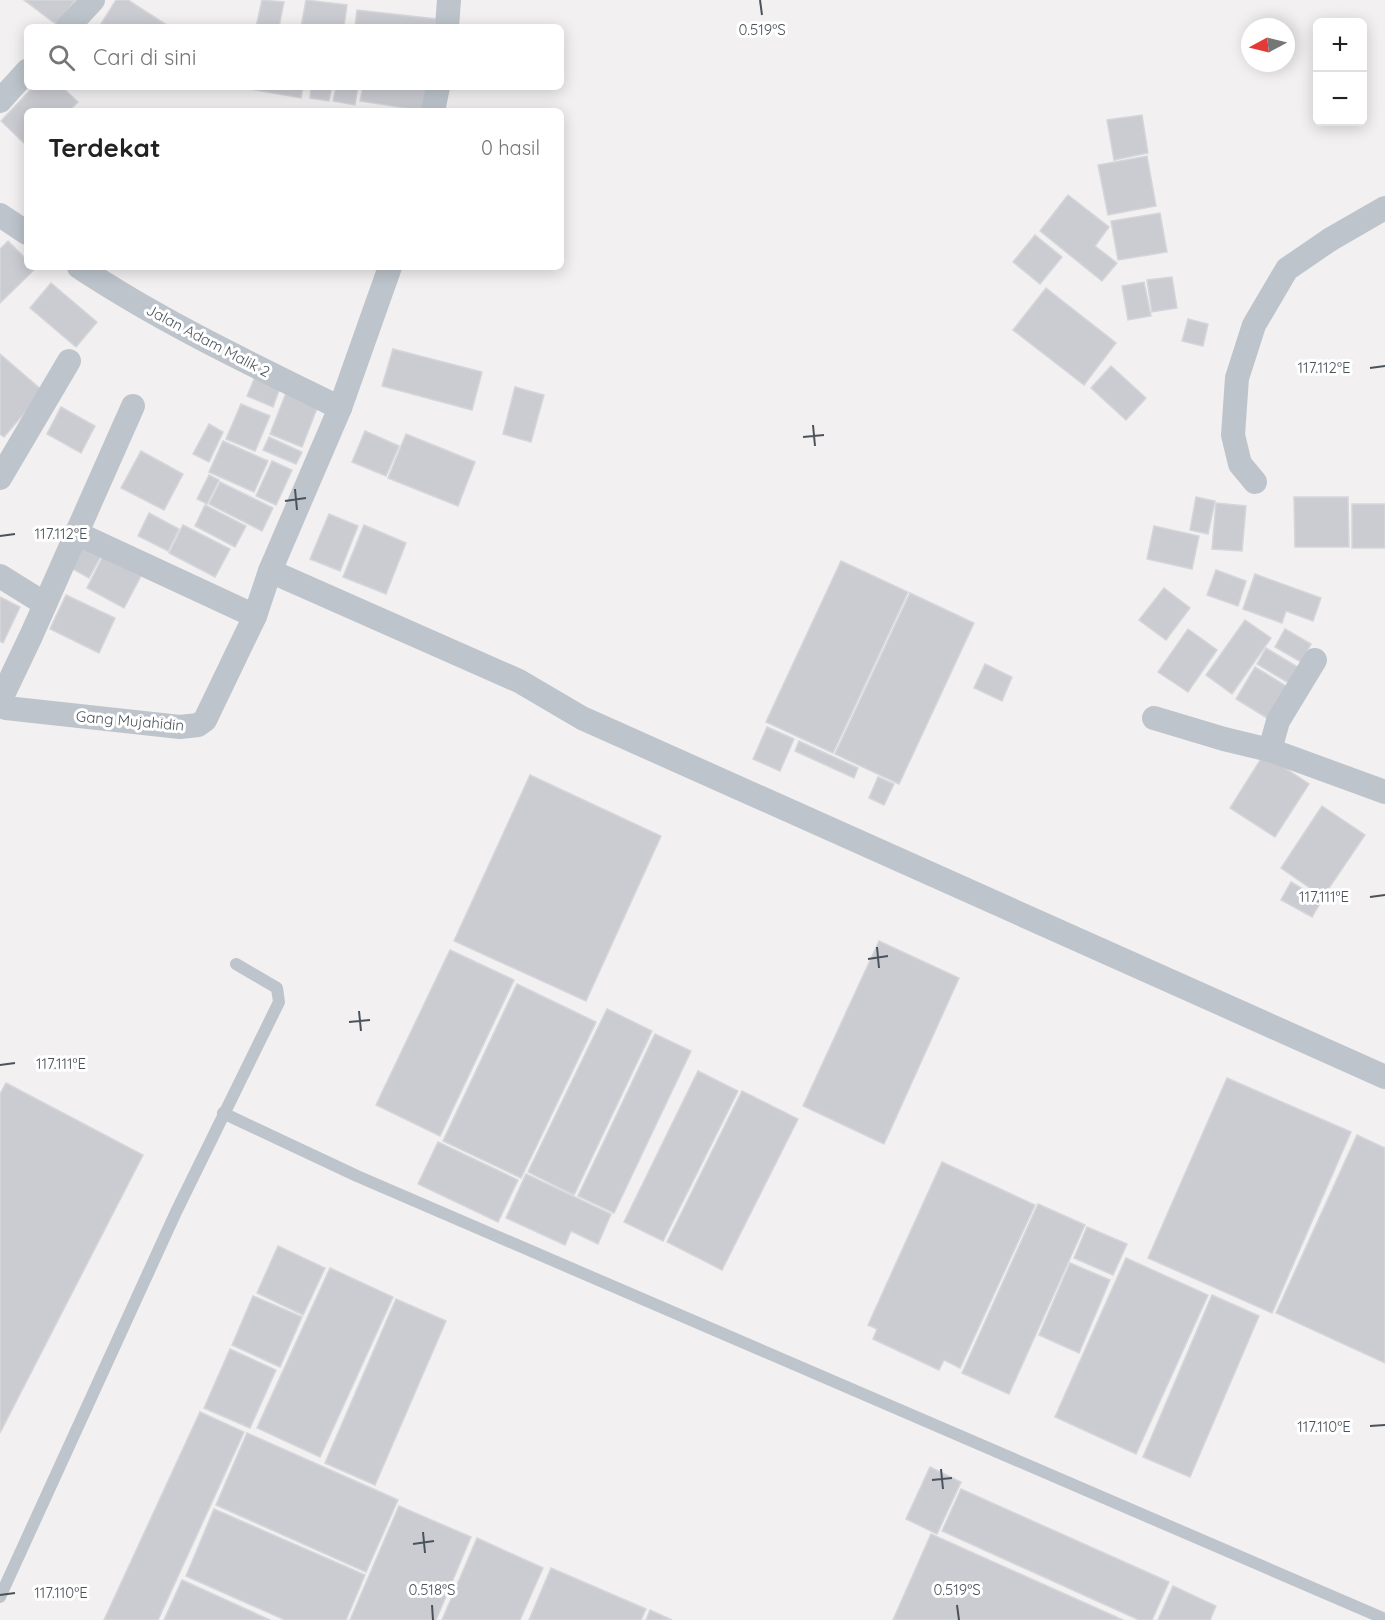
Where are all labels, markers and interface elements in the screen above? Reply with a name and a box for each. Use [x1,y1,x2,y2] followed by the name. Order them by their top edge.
[1241,18,1295,72] north arrow
[1313,18,1367,126] map controls
[1313,18,1367,72] button: +
[738,20,786,39] text: 0.519°S
[24,24,564,90] search box
[45,41,78,74] icon: search
[93,43,196,71] text: Cari di sini
[1313,72,1367,126] button: −
[48,131,161,164] text: Terdekat
[481,135,540,160] text: 0 hasil
[143,300,273,381] street label: Jalan Adam Malik 2
[1298,358,1350,377] text: 117.112°E
[35,524,87,543] text: 117.112°E
[75,706,185,735] street label: Gang Mujahidin
[1299,887,1349,906] text: 117.111°E
[36,1054,86,1073] text: 117.111°E
[1297,1417,1351,1436] text: 117.110°E
[409,1580,455,1599] text: 0.518°S
[933,1580,981,1599] text: 0.519°S
[34,1583,88,1602] text: 117.110°E

